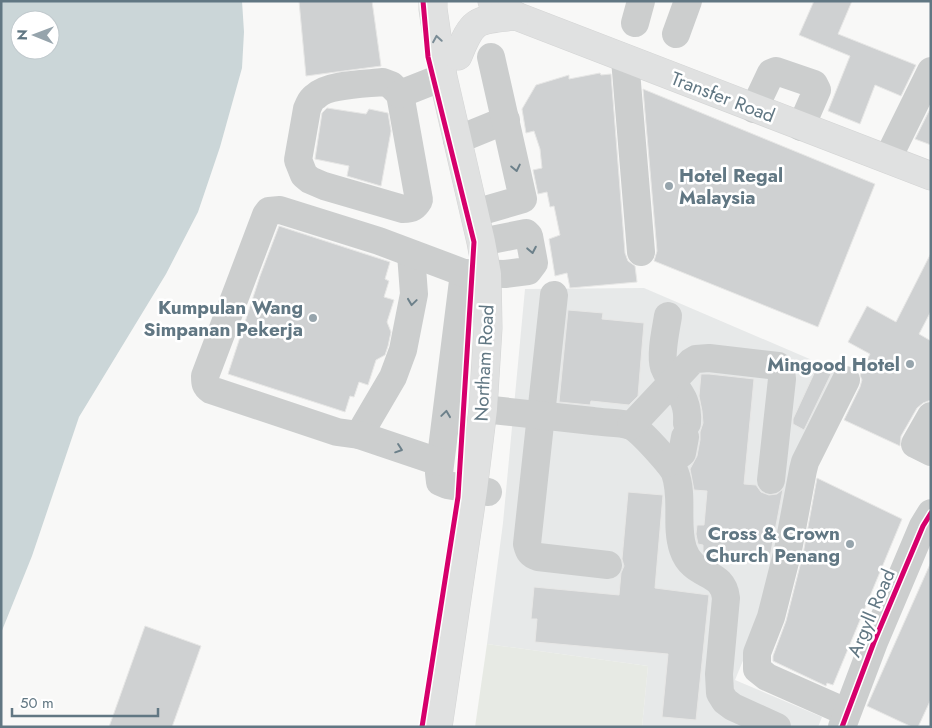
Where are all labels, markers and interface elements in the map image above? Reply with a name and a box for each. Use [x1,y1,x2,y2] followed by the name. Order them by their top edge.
[10,10,60,60] north arrow
[12,29,32,41] text: N
[433,35,443,44] one-way arrow
[667,65,779,129] street label: Transfer Road
[679,162,783,211] place label: Hotel Regal Malaysia
[510,163,521,172] one-way arrow
[663,180,675,192] marker: Hotel Regal Malaysia
[526,245,536,254] one-way arrow
[144,294,303,343] place label: Kumpulan Wang Simpanan Pekerja
[408,298,418,307] one-way arrow
[467,304,501,422] street label: Northam Road
[307,312,319,324] marker: Kumpulan Wang Simpanan Pekerja
[767,351,900,378] place label: Mingood Hotel
[904,358,916,370] marker: Mingood Hotel
[440,409,451,417] one-way arrow
[395,443,403,453] one-way arrow
[706,520,840,569] place label: Cross & Crown Church Penang
[844,538,856,550] marker: Cross & Crown Church Penang
[840,565,902,661] street label: Argyll Road
[12,686,159,718] scale bar
[20,692,54,714] text: 50 m

